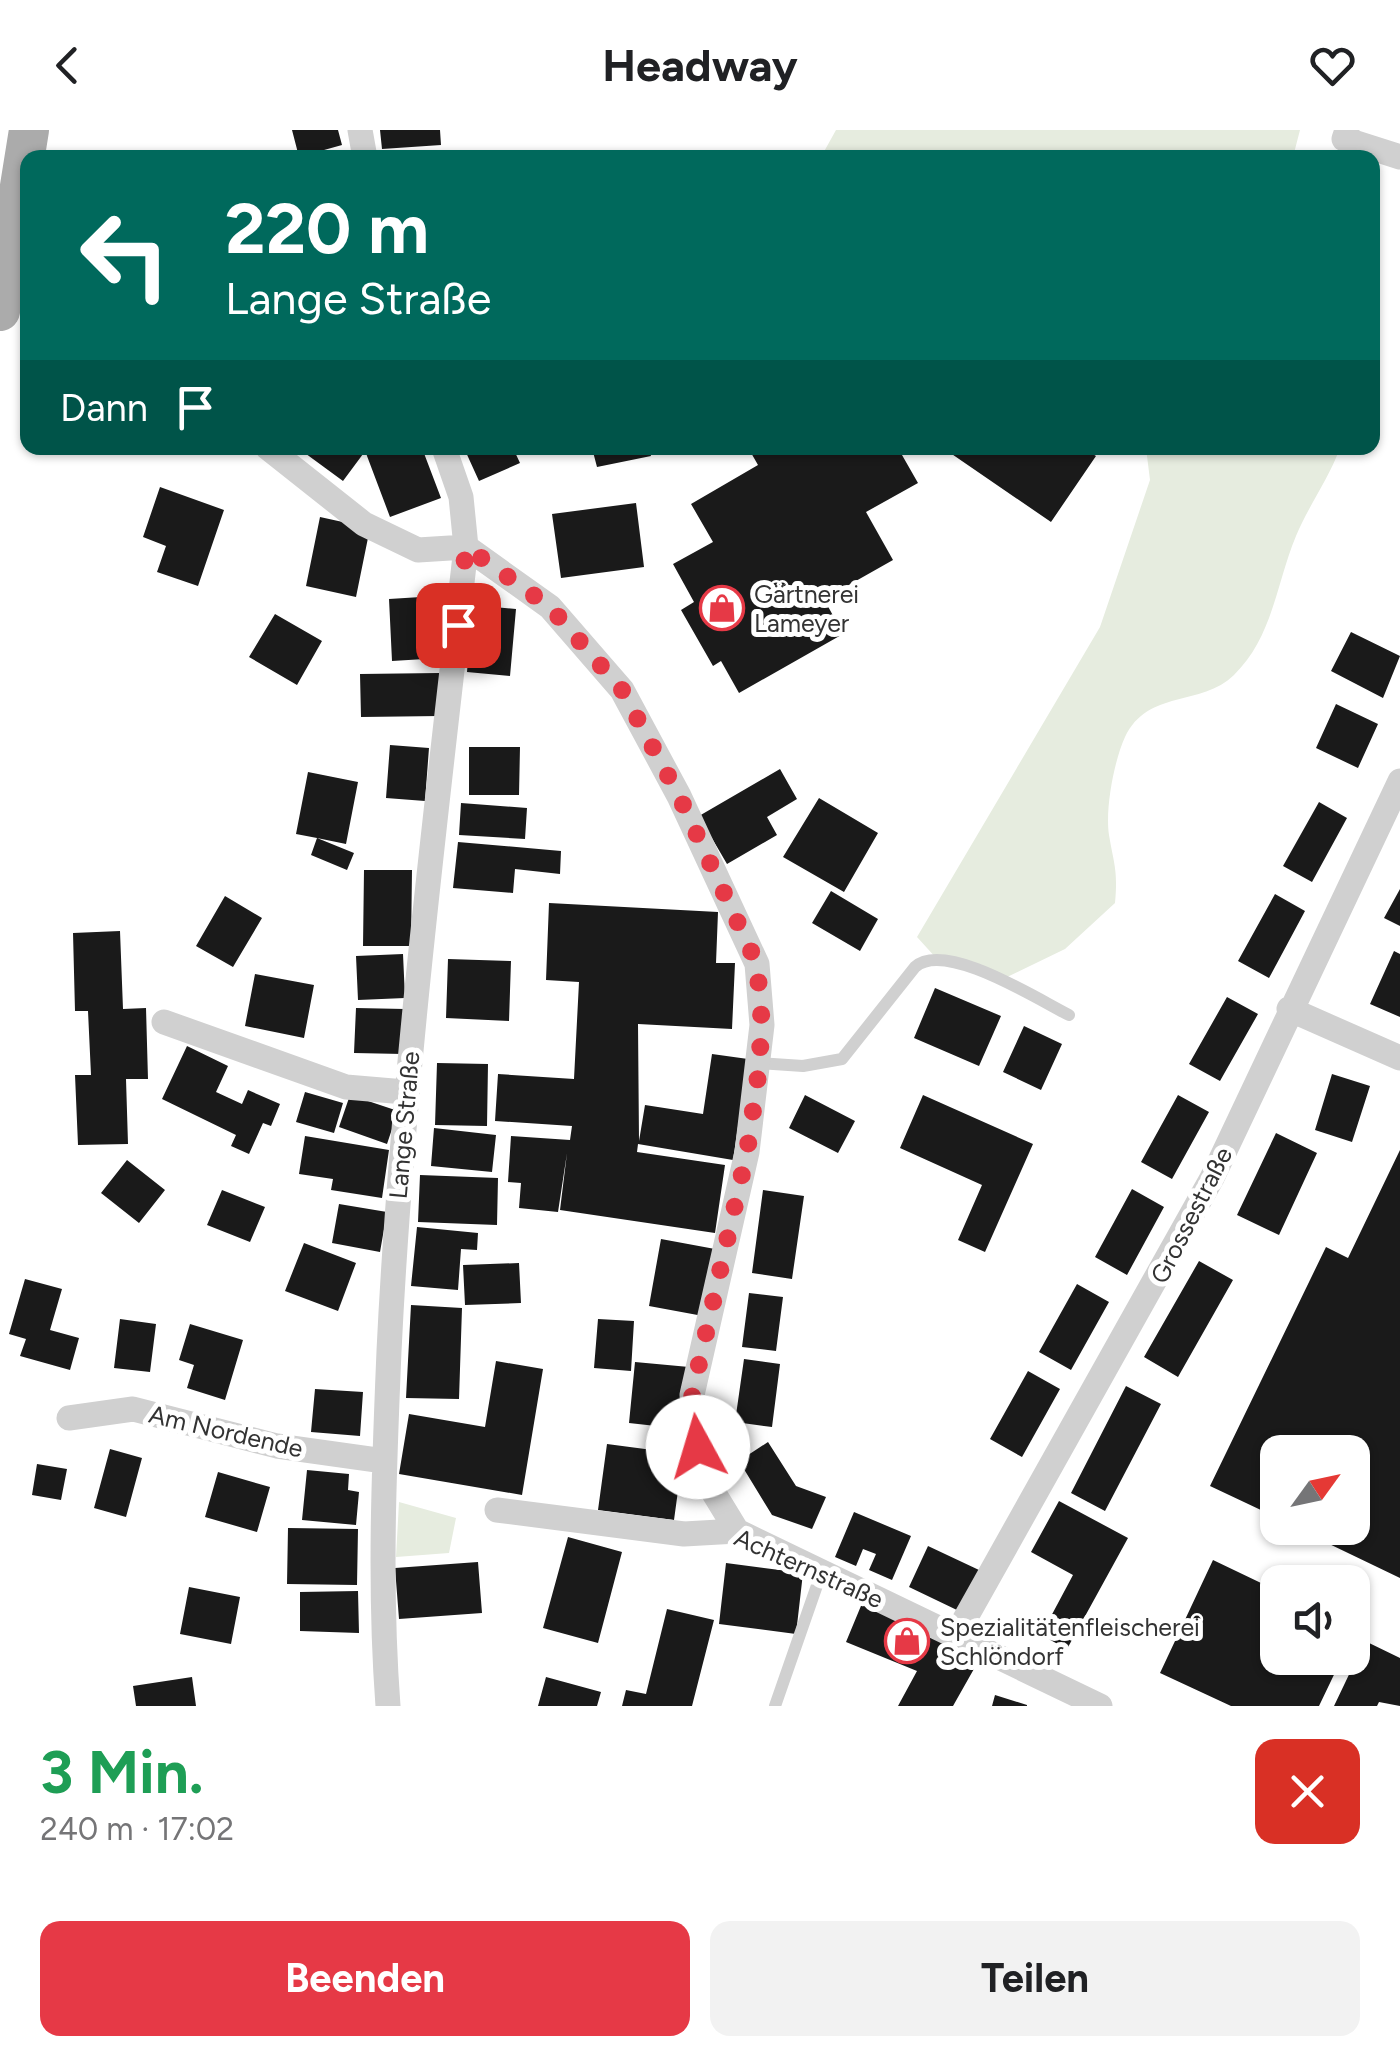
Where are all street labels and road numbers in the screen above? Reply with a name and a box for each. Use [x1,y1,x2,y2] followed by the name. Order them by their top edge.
[383,1050,425,1200] street label: Lange Straße
[1144,1142,1238,1288] street label: Grossestraße
[146,1399,306,1463] street label: Am Nordende
[730,1522,888,1614] street label: Achternstraße

